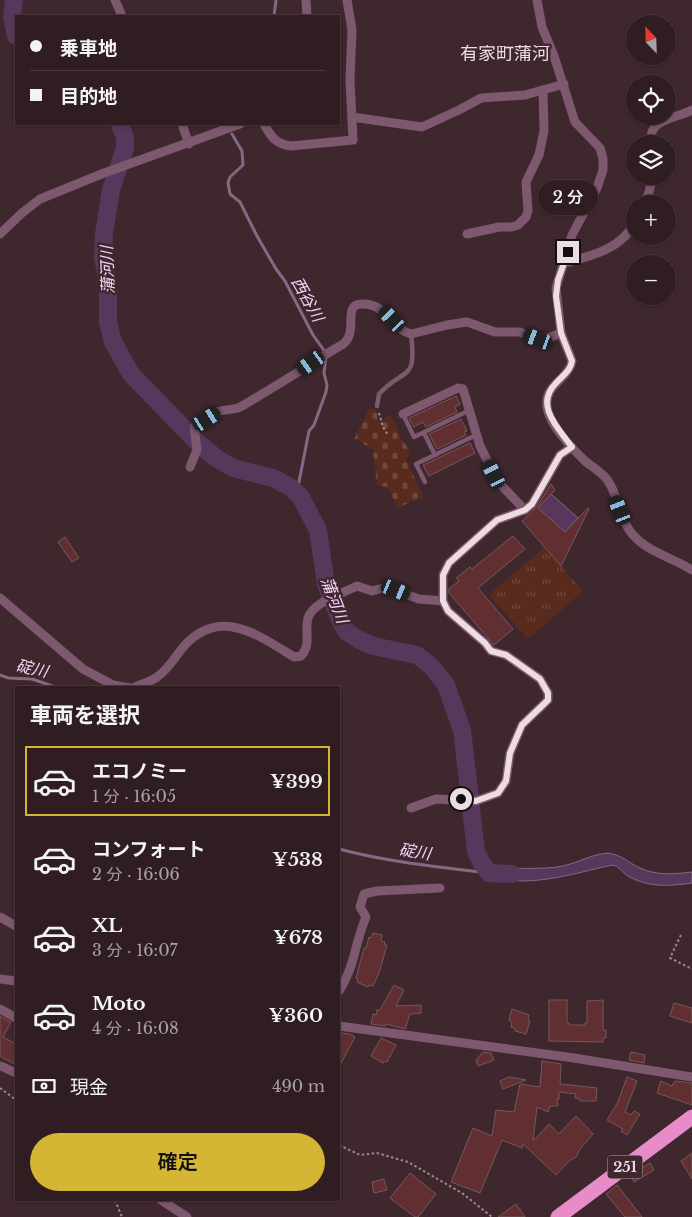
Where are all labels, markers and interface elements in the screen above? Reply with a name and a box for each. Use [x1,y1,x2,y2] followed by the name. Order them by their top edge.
[626,15,676,65] north arrow
[626,15,676,305] map controls
[60,37,117,60] text: 乗車地
[460,43,550,65] district label: 有家町蒲河
[626,75,676,125] button: locate
[60,85,117,108] text: 目的地
[626,135,676,185] button: layers
[538,180,598,214] callout: 2 分
[553,187,583,207] text: 2 分
[626,195,676,245] button: +
[557,241,579,263] route end
[96,244,118,294] water label: 蒲河川
[626,255,676,305] button: −
[288,273,329,327] water label: 西谷川
[376,303,407,335] car
[521,327,554,351] car
[294,348,327,378] car
[190,405,223,433] car
[480,457,507,491] car
[607,493,632,527] car
[317,574,354,628] water label: 蒲河川
[379,577,412,603] car
[14,655,52,682] water label: 碇川
[30,702,140,729] text: 車両を選択
[32,759,77,804] icon: car
[92,760,187,783] text: エコノミー
[270,770,323,793] text: ¥399
[92,786,176,806] text: 1 分 · 16:05
[450,788,472,810] route start
[32,837,77,882] icon: car
[92,838,205,861] text: コンフォート
[398,839,434,864] water label: 碇川
[272,848,323,871] text: ¥538
[92,864,180,884] text: 2 分 · 16:06
[92,914,122,937] text: XL
[32,915,77,960] icon: car
[273,926,323,949] text: ¥678
[92,940,178,960] text: 3 分 · 16:07
[92,992,146,1015] text: Moto
[32,993,77,1038] icon: car
[268,1004,323,1027] text: ¥360
[92,1018,179,1038] text: 4 分 · 16:08
[30,1072,58,1100] icon: cash
[70,1076,108,1099] text: 現金
[272,1076,325,1096] text: 490 m
[30,1133,325,1191] button: 確定
[608,1156,642,1178] road number: 251

